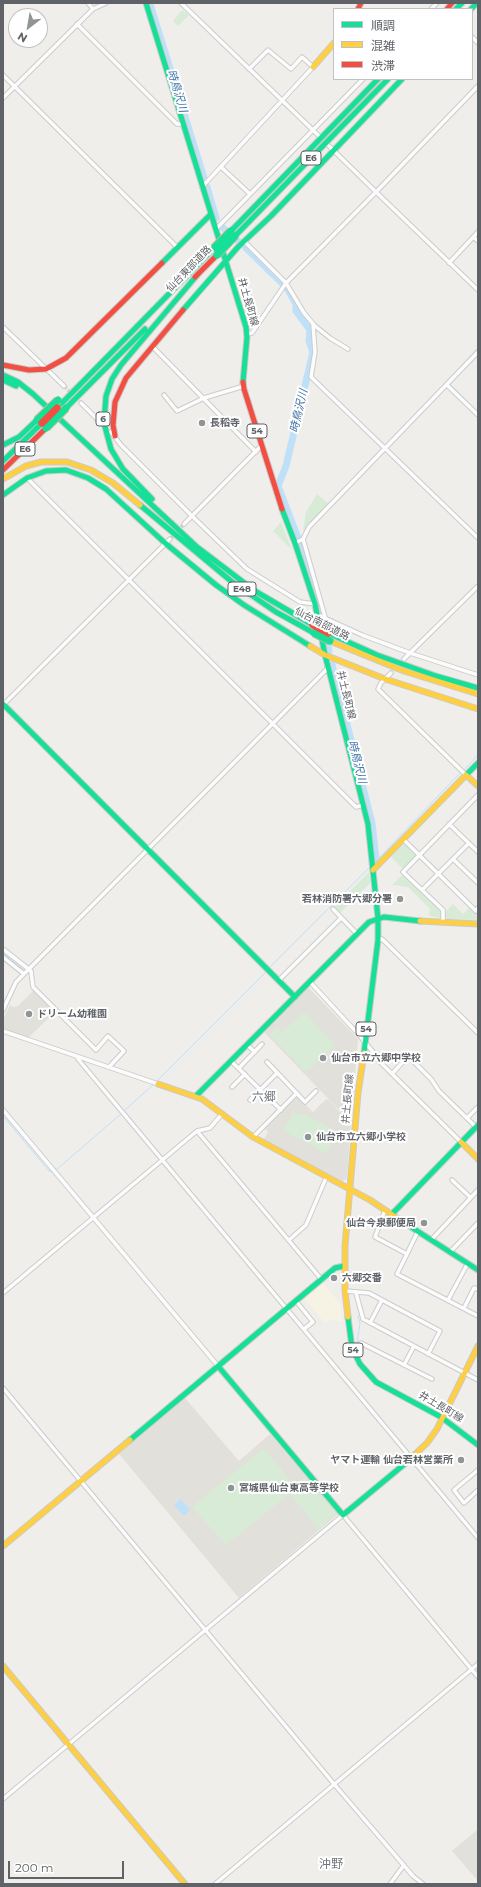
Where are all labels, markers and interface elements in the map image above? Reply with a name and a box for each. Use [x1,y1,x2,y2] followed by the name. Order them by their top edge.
[8,8,48,48] north arrow
[333,8,473,80] legend
[371,18,395,33] text: 順調
[15,29,30,46] text: N
[371,38,395,53] text: 混雑
[371,58,395,73] text: 渋滞
[164,68,190,114] water label: 時鳥沢川
[301,151,321,165] road number: E6
[164,243,214,295] street label: 仙台東部道路
[235,276,261,328] street label: 井土長町線
[288,388,310,434] water label: 時鳥沢川
[96,412,110,426] road number: 6
[210,417,240,429] place label: 長稻寺
[197,418,207,428] marker: 長稻寺
[247,424,267,438] road number: 54
[15,442,35,456] road number: E6
[228,582,256,596] road number: E48
[293,605,351,643] street label: 仙台南部道路
[334,669,358,721] street label: 井土長町線
[345,739,369,785] water label: 時鳥沢川
[302,893,392,905] place label: 若林消防署六郷分署
[395,894,405,904] marker: 若林消防署六郷分署
[37,1008,107,1020] place label: ドリーム幼稚園
[24,1009,34,1019] marker: ドリーム幼稚園
[356,1022,376,1036] road number: 54
[331,1052,421,1064] place label: 仙台市立六郷中学校
[318,1053,328,1063] marker: 仙台市立六郷中学校
[340,1074,356,1124] street label: 井土長町線
[252,1090,276,1104] district label: 六郷
[316,1131,406,1143] place label: 仙台市立六郷小学校
[303,1132,313,1142] marker: 仙台市立六郷小学校
[346,1217,416,1229] place label: 仙台今泉郵便局
[419,1218,429,1228] marker: 仙台今泉郵便局
[342,1272,382,1284] place label: 六郷交番
[329,1273,339,1283] marker: 六郷交番
[343,1343,363,1357] road number: 54
[416,1389,466,1425] street label: 井土長町線
[330,1454,453,1466] place label: ヤマト運輸 仙台若林営業所
[456,1455,466,1465] marker: ヤマト運輸 仙台若林営業所
[239,1482,339,1494] place label: 宮城県仙台東高等学校
[226,1483,236,1493] marker: 宮城県仙台東高等学校
[10,1853,126,1879] scale bar
[319,1857,343,1871] district label: 沖野
[15,1860,54,1875] text: 200 m

